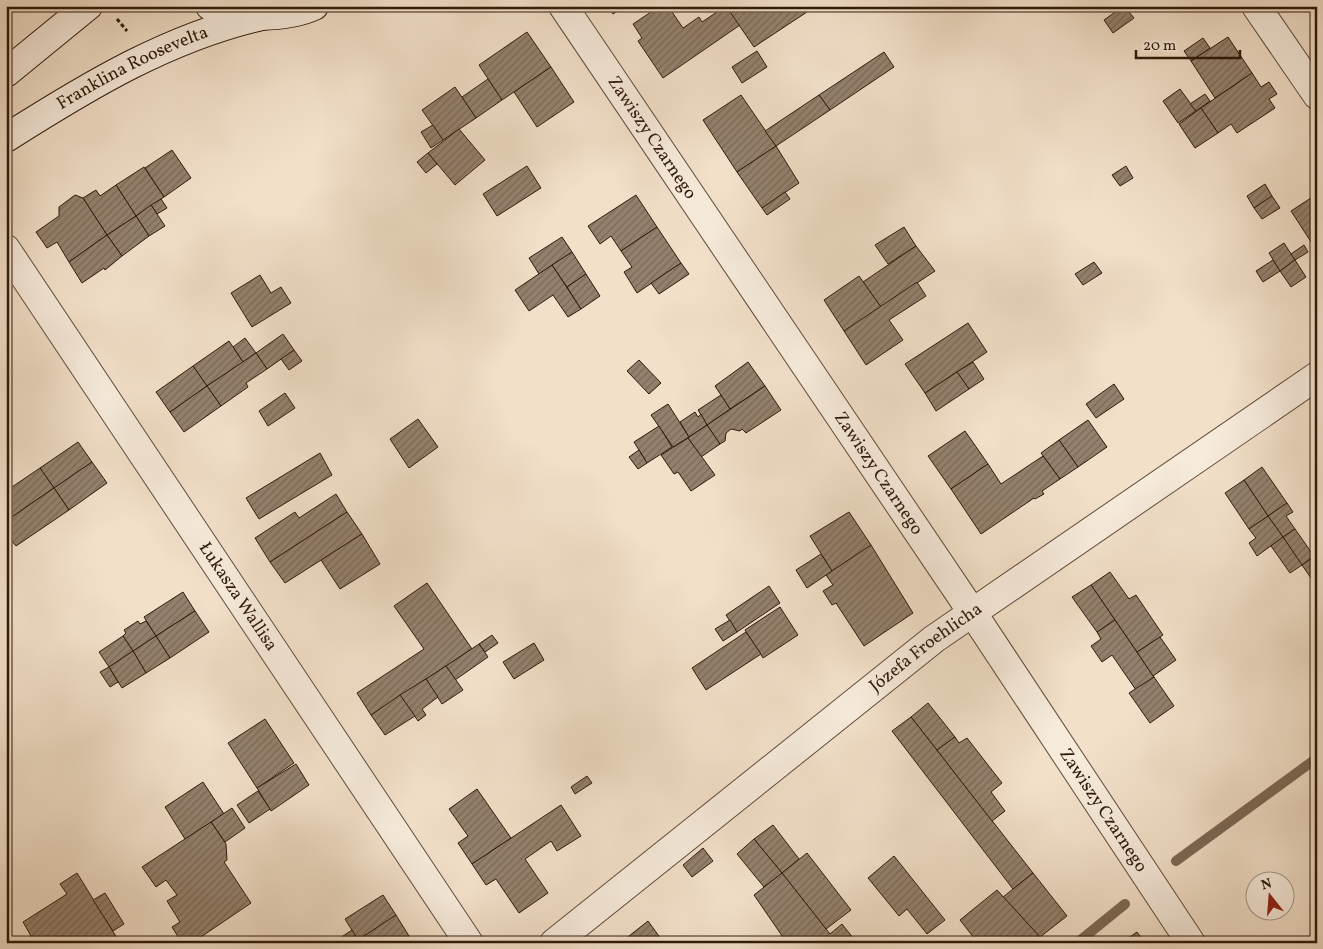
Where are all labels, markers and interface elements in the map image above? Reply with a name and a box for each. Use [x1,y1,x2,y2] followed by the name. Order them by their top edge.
[52,20,212,116] street label: Franklina Roosevelta
[1136,28,1239,60] scale bar
[1143,36,1176,57] text: 20 m
[601,71,703,205] street label: Zawiszy Czarnego
[828,407,929,540] street label: Zawiszy Czarnego
[192,537,283,656] street label: Łukasza Wallisa
[864,597,988,698] street label: Józefa Froehlicha
[1053,743,1153,877] street label: Zawiszy Czarnego
[1246,872,1296,922] north arrow
[1259,874,1274,896] text: N

